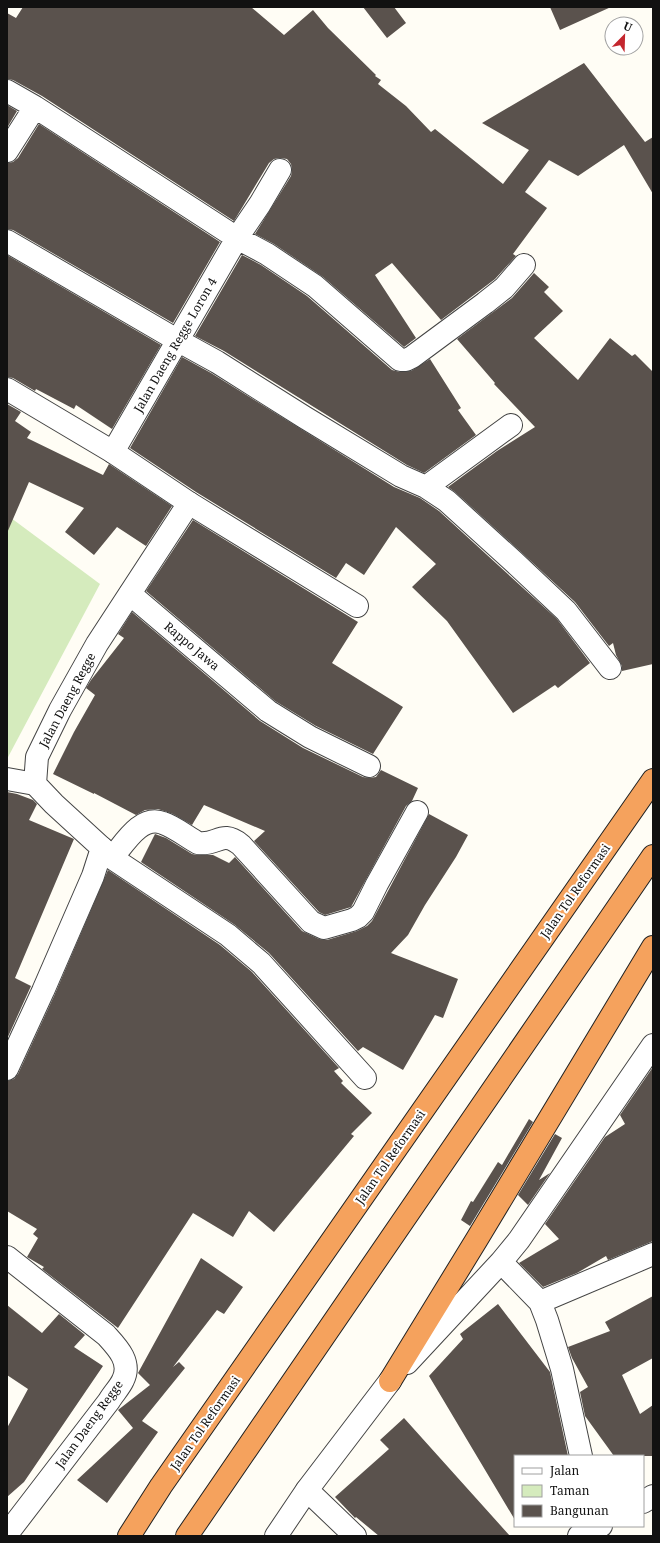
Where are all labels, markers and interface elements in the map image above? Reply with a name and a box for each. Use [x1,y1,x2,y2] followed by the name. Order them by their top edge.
[604,16,644,56] north arrow
[621,18,636,35] text: U
[129,274,221,416] street label: Jalan Daeng Regge Loron 4
[161,618,224,674] street label: Rappo Jawa
[34,650,99,751] street label: Jalan Daeng Regge
[535,840,614,942] street label: Jalan Tol Reformasi
[350,1106,429,1208] street label: Jalan Tol Reformasi
[165,1372,244,1474] street label: Jalan Tol Reformasi
[51,1376,127,1472] street label: Jalan Daeng Regge
[514,1455,644,1527] legend
[549,1462,580,1479] text: Jalan
[550,1482,590,1499] text: Taman
[550,1502,609,1519] text: Bangunan

